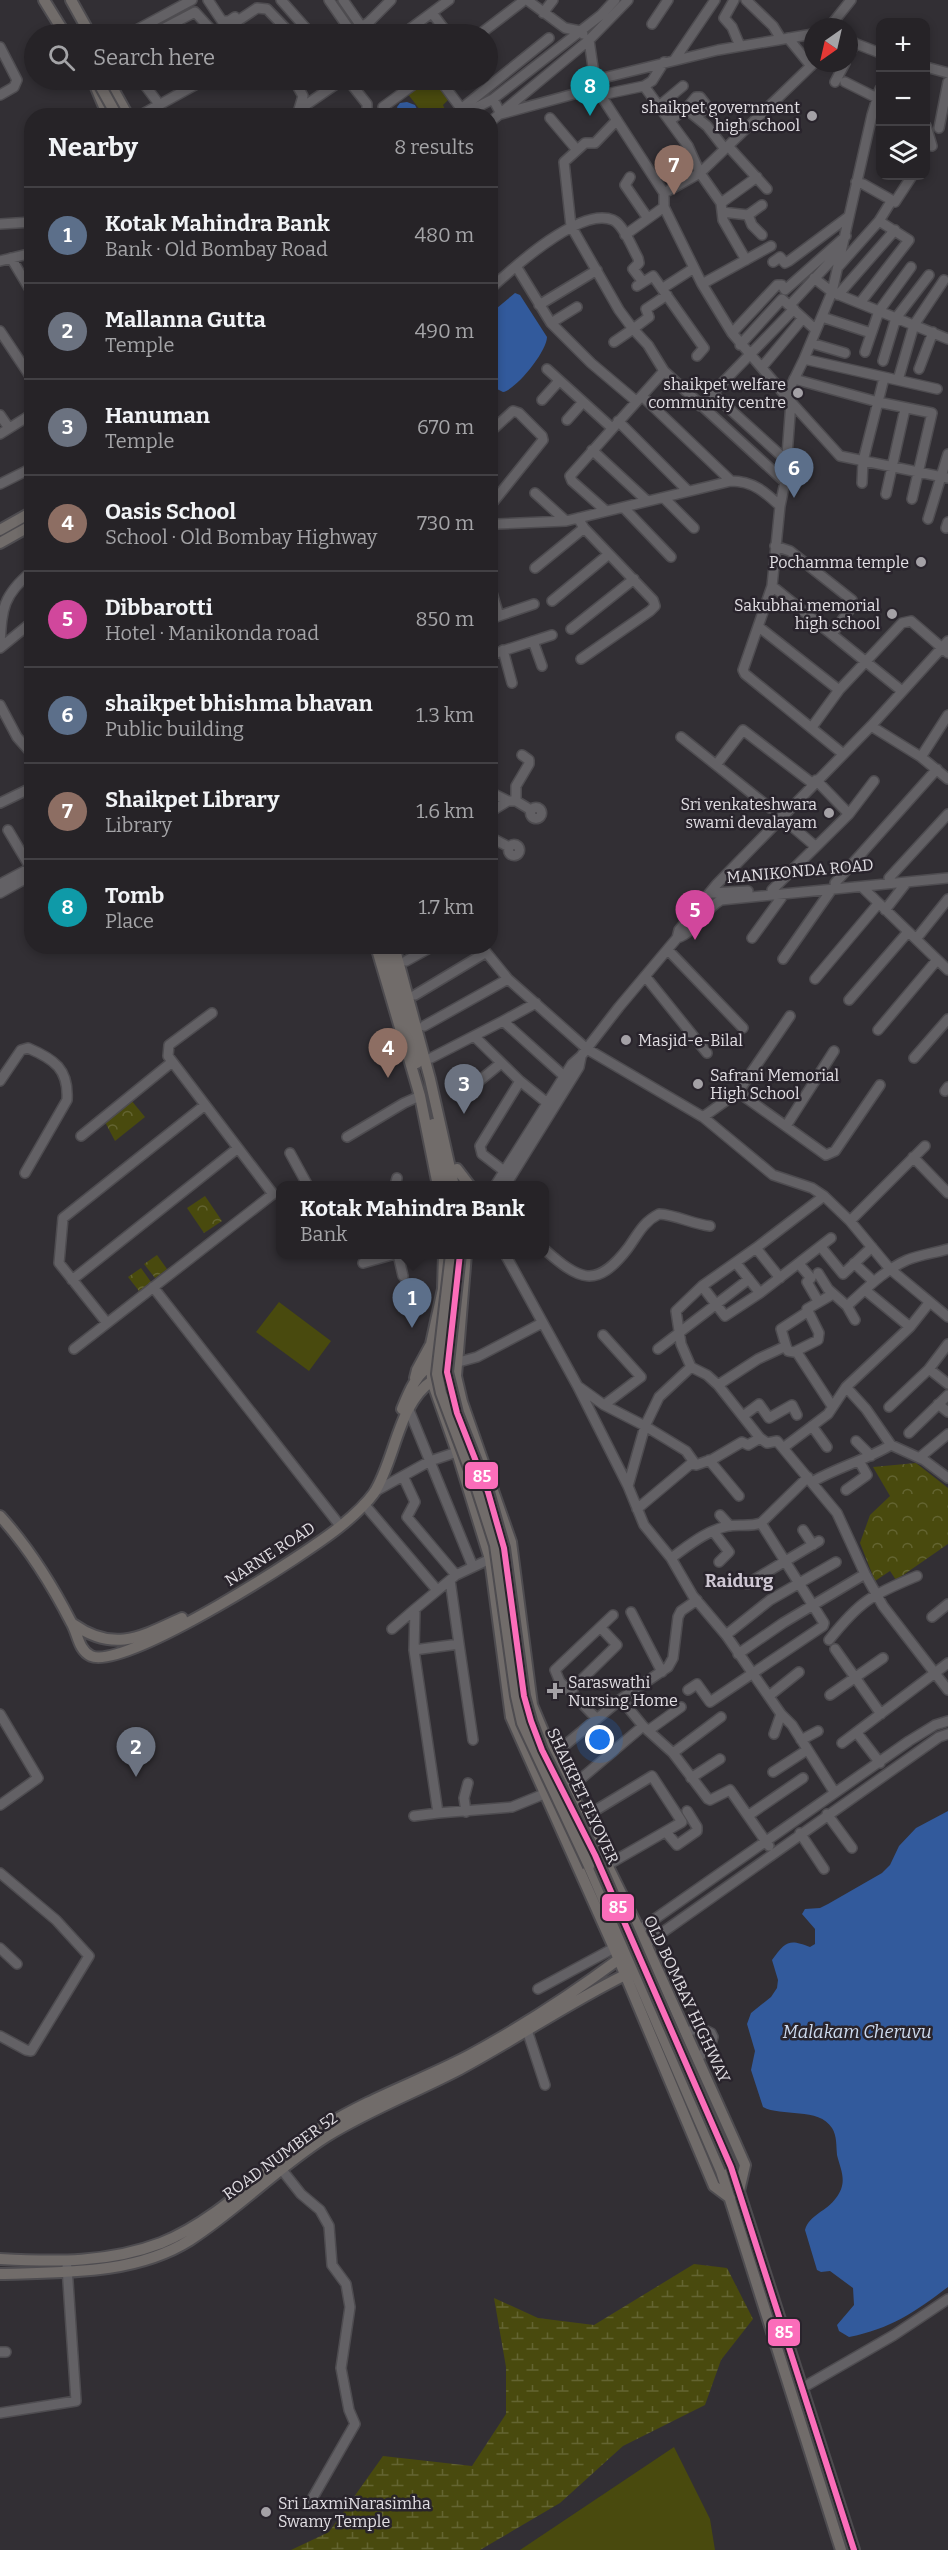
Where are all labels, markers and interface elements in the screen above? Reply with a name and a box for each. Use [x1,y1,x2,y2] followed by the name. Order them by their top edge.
[804,18,858,72] north arrow
[876,18,930,180] map controls
[876,18,930,72] button: +
[24,24,498,90] search box
[45,41,78,74] icon: search
[93,44,215,71] text: Search here
[570,66,610,116] pin: 8
[876,72,930,126] button: −
[641,98,800,135] place label: shaikpet government high school
[805,109,819,123] marker: shaikpet government high school
[876,126,930,180] button: layers
[48,132,138,163] text: Nearby
[394,135,474,159] text: 8 results
[654,146,694,195] pin: 7
[105,210,330,237] text: Kotak Mahindra Bank
[63,223,72,247] text: 1
[414,223,474,247] text: 480 m
[105,237,328,261] text: Bank · Old Bombay Road
[105,306,266,333] text: Mallanna Gutta
[62,319,73,343] text: 2
[415,319,474,343] text: 490 m
[105,333,174,357] text: Temple
[648,375,786,412] place label: shaikpet welfare community centre
[791,386,805,400] marker: shaikpet welfare community centre
[105,402,210,429] text: Hanuman
[62,415,73,439] text: 3
[417,415,474,439] text: 670 m
[105,429,174,453] text: Temple
[774,448,814,498] pin: 6
[105,498,236,525] text: Oasis School
[61,511,74,535] text: 4
[417,511,474,535] text: 730 m
[105,525,377,549] text: School · Old Bombay Highway
[769,553,909,572] place label: Pochamma temple
[914,555,928,569] marker: Pochamma temple
[105,594,213,621] text: Dibbarotti
[734,596,880,633] place label: Sakubhai memorial high school
[62,607,73,631] text: 5
[415,607,474,631] text: 850 m
[885,607,899,621] marker: Sakubhai memorial high school
[105,621,319,645] text: Hotel · Manikonda road
[105,690,373,717] text: shaikpet bhishma bhavan
[62,703,73,727] text: 6
[416,703,474,727] text: 1.3 km
[105,717,244,741] text: Public building
[105,786,279,813] text: Shaikpet Library
[681,795,817,832] place label: Sri venkateshwara swami devalayam
[62,799,73,823] text: 7
[416,799,474,823] text: 1.6 km
[822,806,836,820] marker: Sri venkateshwara swami devalayam
[105,813,172,837] text: Library
[726,855,874,887] street label: MANIKONDA ROAD
[105,882,164,909] text: Tomb
[676,890,714,940] pin: 5
[61,895,74,919] text: 8
[419,895,474,919] text: 1.7 km
[105,909,154,933] text: Place
[368,1028,408,1078] pin: 4
[638,1031,743,1050] place label: Masjid-e-Bilal
[619,1033,633,1047] marker: Masjid-e-Bilal
[444,1064,484,1114] pin: 3
[710,1066,840,1103] place label: Safrani Memorial High School
[691,1077,705,1091] marker: Safrani Memorial High School
[276,1181,549,1259] popup
[300,1195,525,1222] text: Kotak Mahindra Bank
[300,1222,347,1246] text: Bank
[392,1278,432,1328] pin: 1
[464,1461,499,1490] line badge: 85
[473,1467,491,1486] text: 85
[221,1518,319,1590] street label: NARNE ROAD
[705,1570,774,1592] district label: Raidurg
[568,1673,678,1710] place label: Saraswathi Nursing Home
[546,1682,564,1700] marker: Saraswathi Nursing Home
[543,1725,623,1867] street label: SHAIKPET FLYOVER
[585,1725,614,1754] your location
[116,1728,156,1777] pin: 2
[601,1893,635,1922] line badge: 85
[609,1898,627,1917] text: 85
[640,1912,734,2086] street label: OLD BOMBAY HIGHWAY
[782,2021,932,2043] water label: Malakam Cheruvu
[219,2108,341,2204] street label: ROAD NUMBER 52
[767,2318,801,2347] line badge: 85
[775,2323,793,2342] text: 85
[278,2494,431,2531] place label: Sri LaxmiNarasimha Swamy Temple
[259,2505,273,2519] marker: Sri LaxmiNarasimha Swamy Temple

